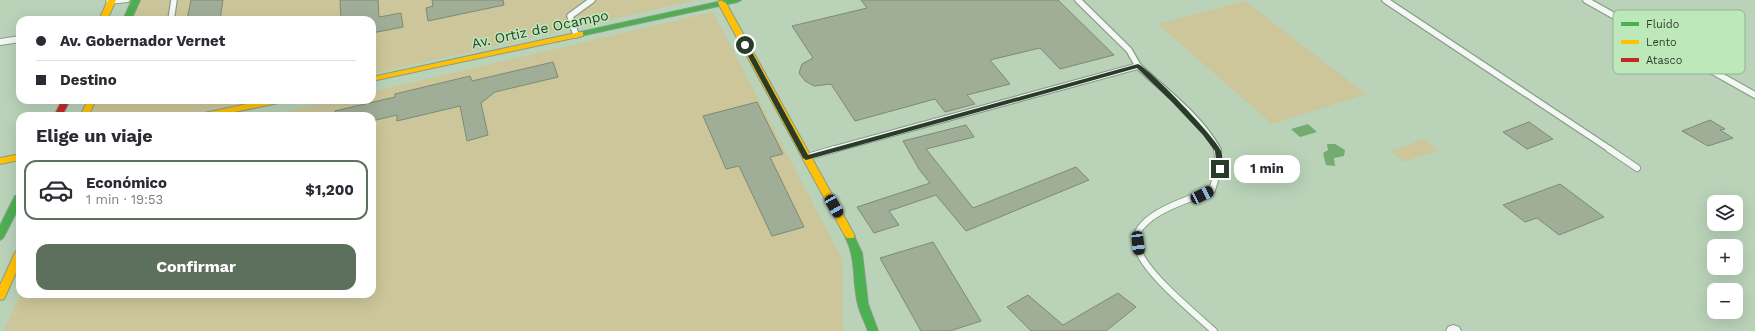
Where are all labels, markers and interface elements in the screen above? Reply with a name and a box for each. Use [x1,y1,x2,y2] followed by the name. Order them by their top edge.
[470,7,610,51] street label: Av. Ortiz de Ocampo
[1613,10,1745,74] legend
[1646,18,1679,31] text: Fluido
[60,32,225,50] text: Av. Gobernador Vernet
[736,36,754,54] route start
[1646,36,1677,49] text: Lento
[1646,54,1682,67] text: Atasco
[60,71,117,89] text: Destino
[36,125,153,146] text: Elige un viaje
[1234,155,1300,183] callout: 1 min
[1211,160,1229,178] route end
[1250,161,1284,176] text: 1 min
[38,172,74,208] icon: car
[86,174,167,192] text: Económico
[305,181,354,199] text: $1,200
[1189,184,1215,206] car
[86,192,163,207] text: 1 min · 19:53
[823,193,845,219] car
[1707,195,1743,319] map controls
[1707,195,1743,231] button: layers
[1131,230,1145,256] car
[1707,239,1743,275] button: +
[36,244,356,290] button: Confirmar
[1707,283,1743,319] button: −

